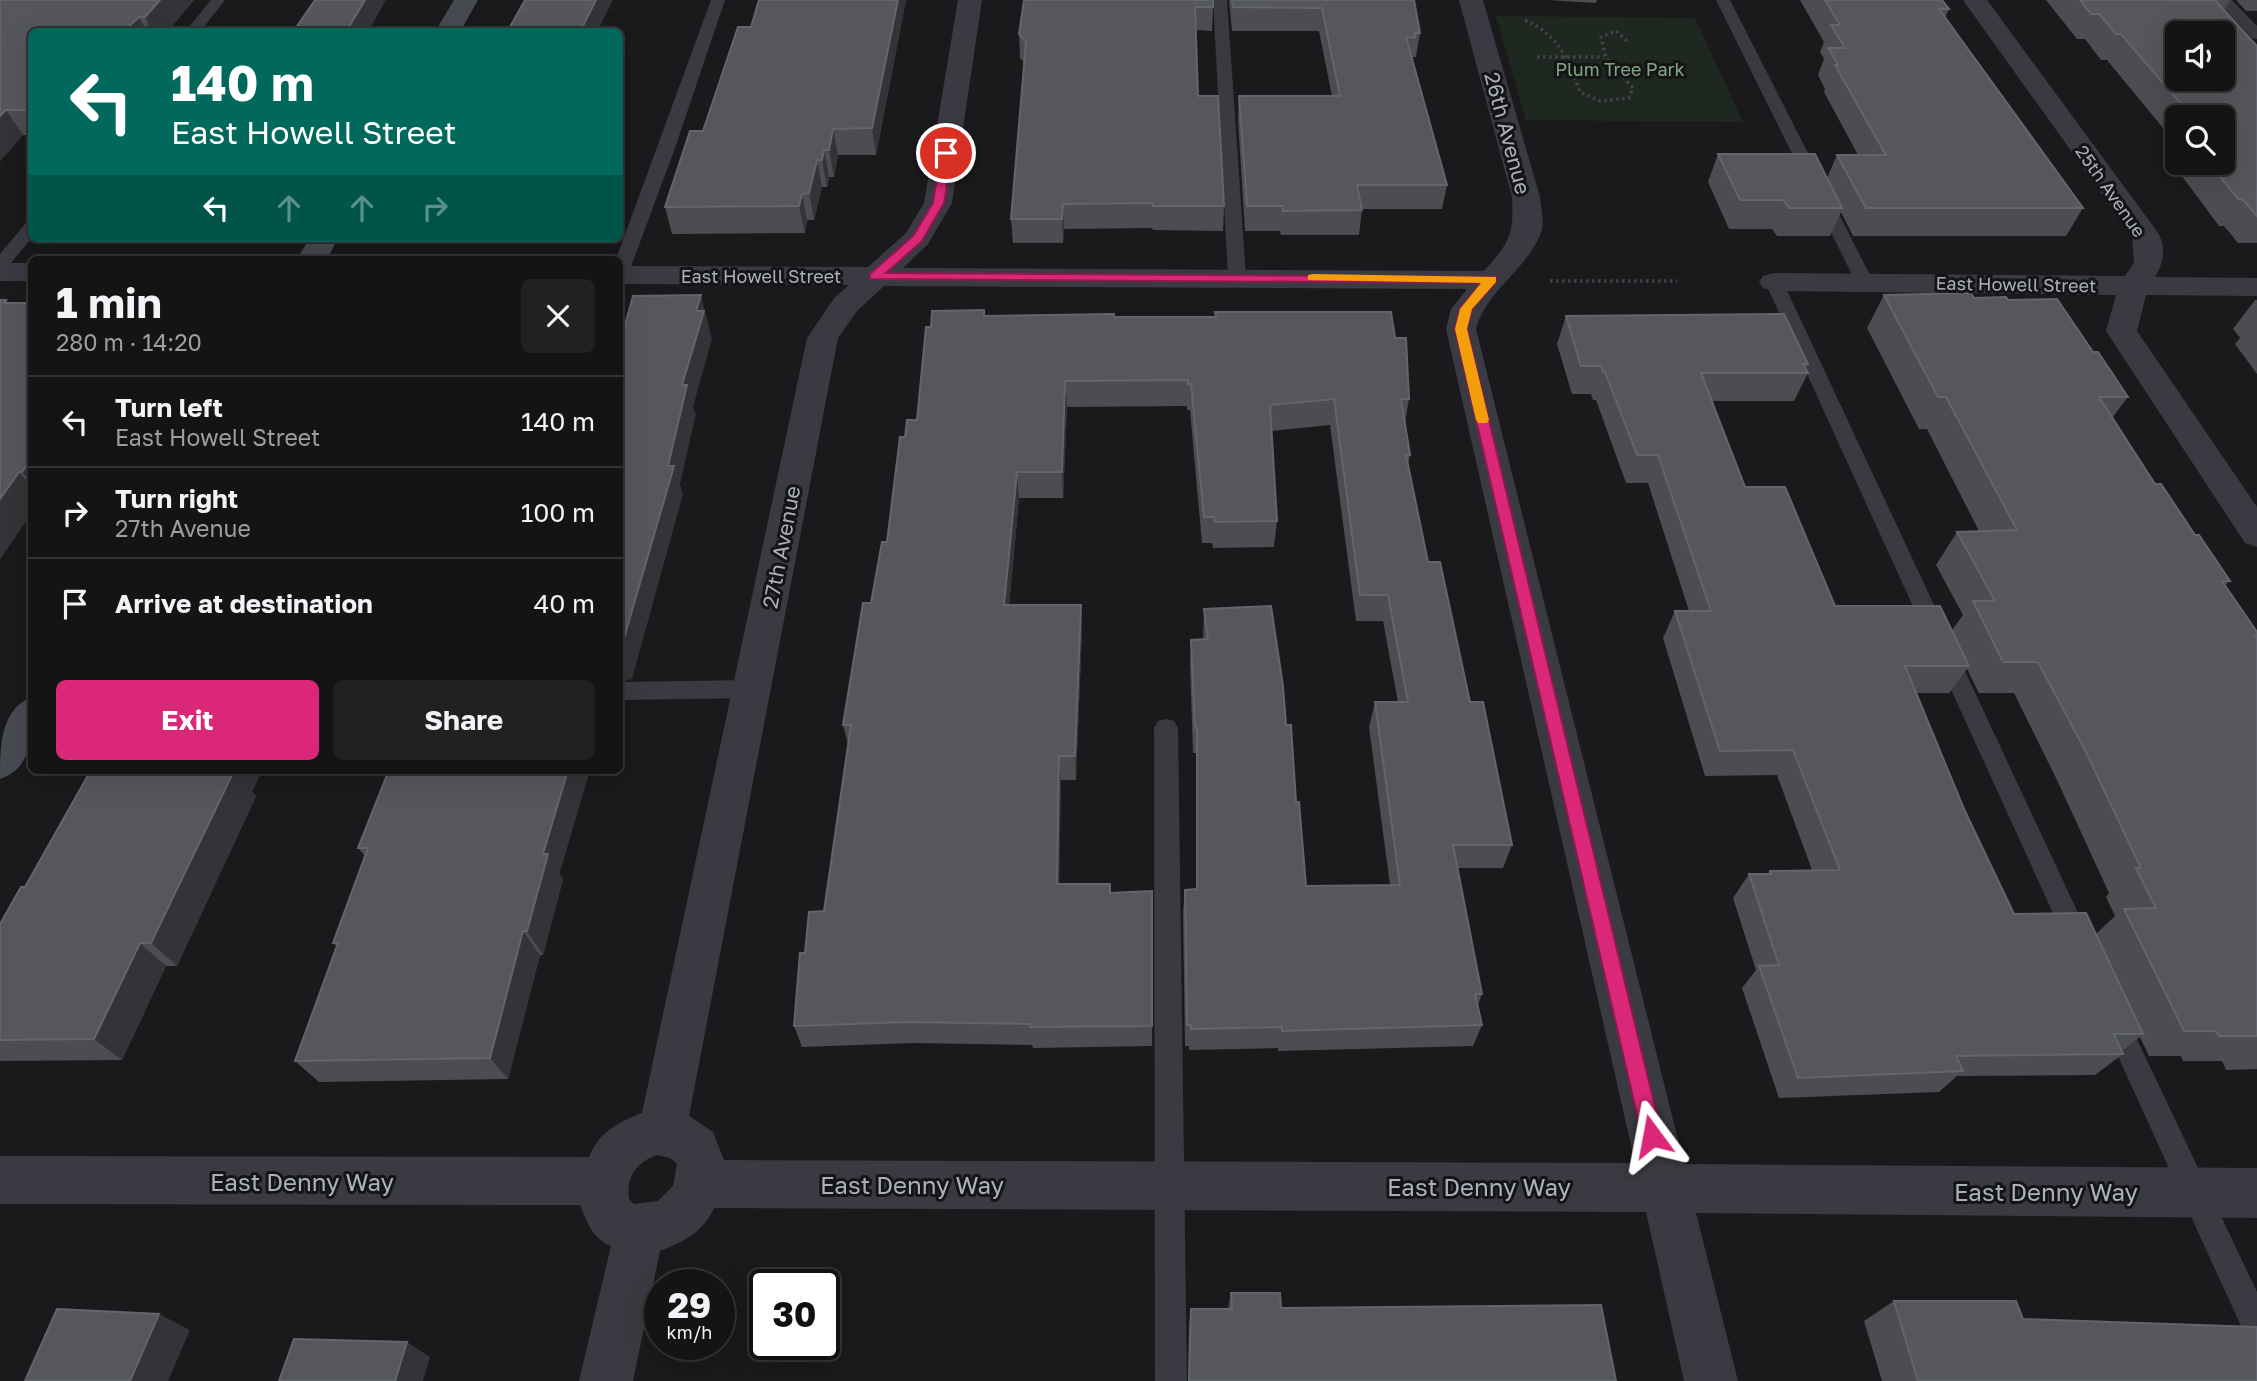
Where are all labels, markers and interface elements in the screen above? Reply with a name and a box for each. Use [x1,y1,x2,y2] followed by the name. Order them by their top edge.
[2165,21,2235,175] map controls
[2165,21,2235,91] button: sound
[171,53,314,112] text: 140 m
[56,56,147,147] icon: left
[1555,58,1685,80] park label: Plum Tree Park
[1479,69,1537,197] street label: 26th Avenue
[2165,105,2235,175] button: search
[171,113,457,151] text: East Howell Street
[916,123,976,183] pin
[927,134,965,172] icon: arrive
[2071,141,2151,241] street label: 25th Avenue
[197,189,235,227] icon: left
[270,189,308,227] icon: ahead
[343,189,381,227] icon: ahead
[416,189,454,227] icon: right
[681,265,841,287] street label: East Howell Street
[1935,272,2097,296] street label: East Howell Street
[56,277,162,327] text: 1 min
[521,279,595,353] button: close
[56,328,202,356] text: 280 m · 14:20
[115,392,223,423] text: Turn left
[56,403,94,441] icon: left
[521,406,595,437] text: 140 m
[115,423,320,451] text: East Howell Street
[115,483,238,514] text: Turn right
[756,484,806,610] street label: 27th Avenue
[56,494,94,532] icon: right
[521,497,595,528] text: 100 m
[115,514,251,542] text: 27th Avenue
[56,585,94,623] icon: arrive
[115,588,373,619] text: Arrive at destination
[534,588,595,619] text: 40 m
[56,680,319,760] button: Exit
[333,680,595,760] button: Share
[1615,1099,1689,1173] position arrow
[210,1167,394,1196] street label: East Denny Way
[820,1170,1004,1199] street label: East Denny Way
[1387,1172,1571,1201] street label: East Denny Way
[1954,1177,2138,1206] street label: East Denny Way
[749,1269,840,1360] speed limit sign: 30
[668,1284,711,1326] text: 29
[667,1321,712,1343] text: km/h

